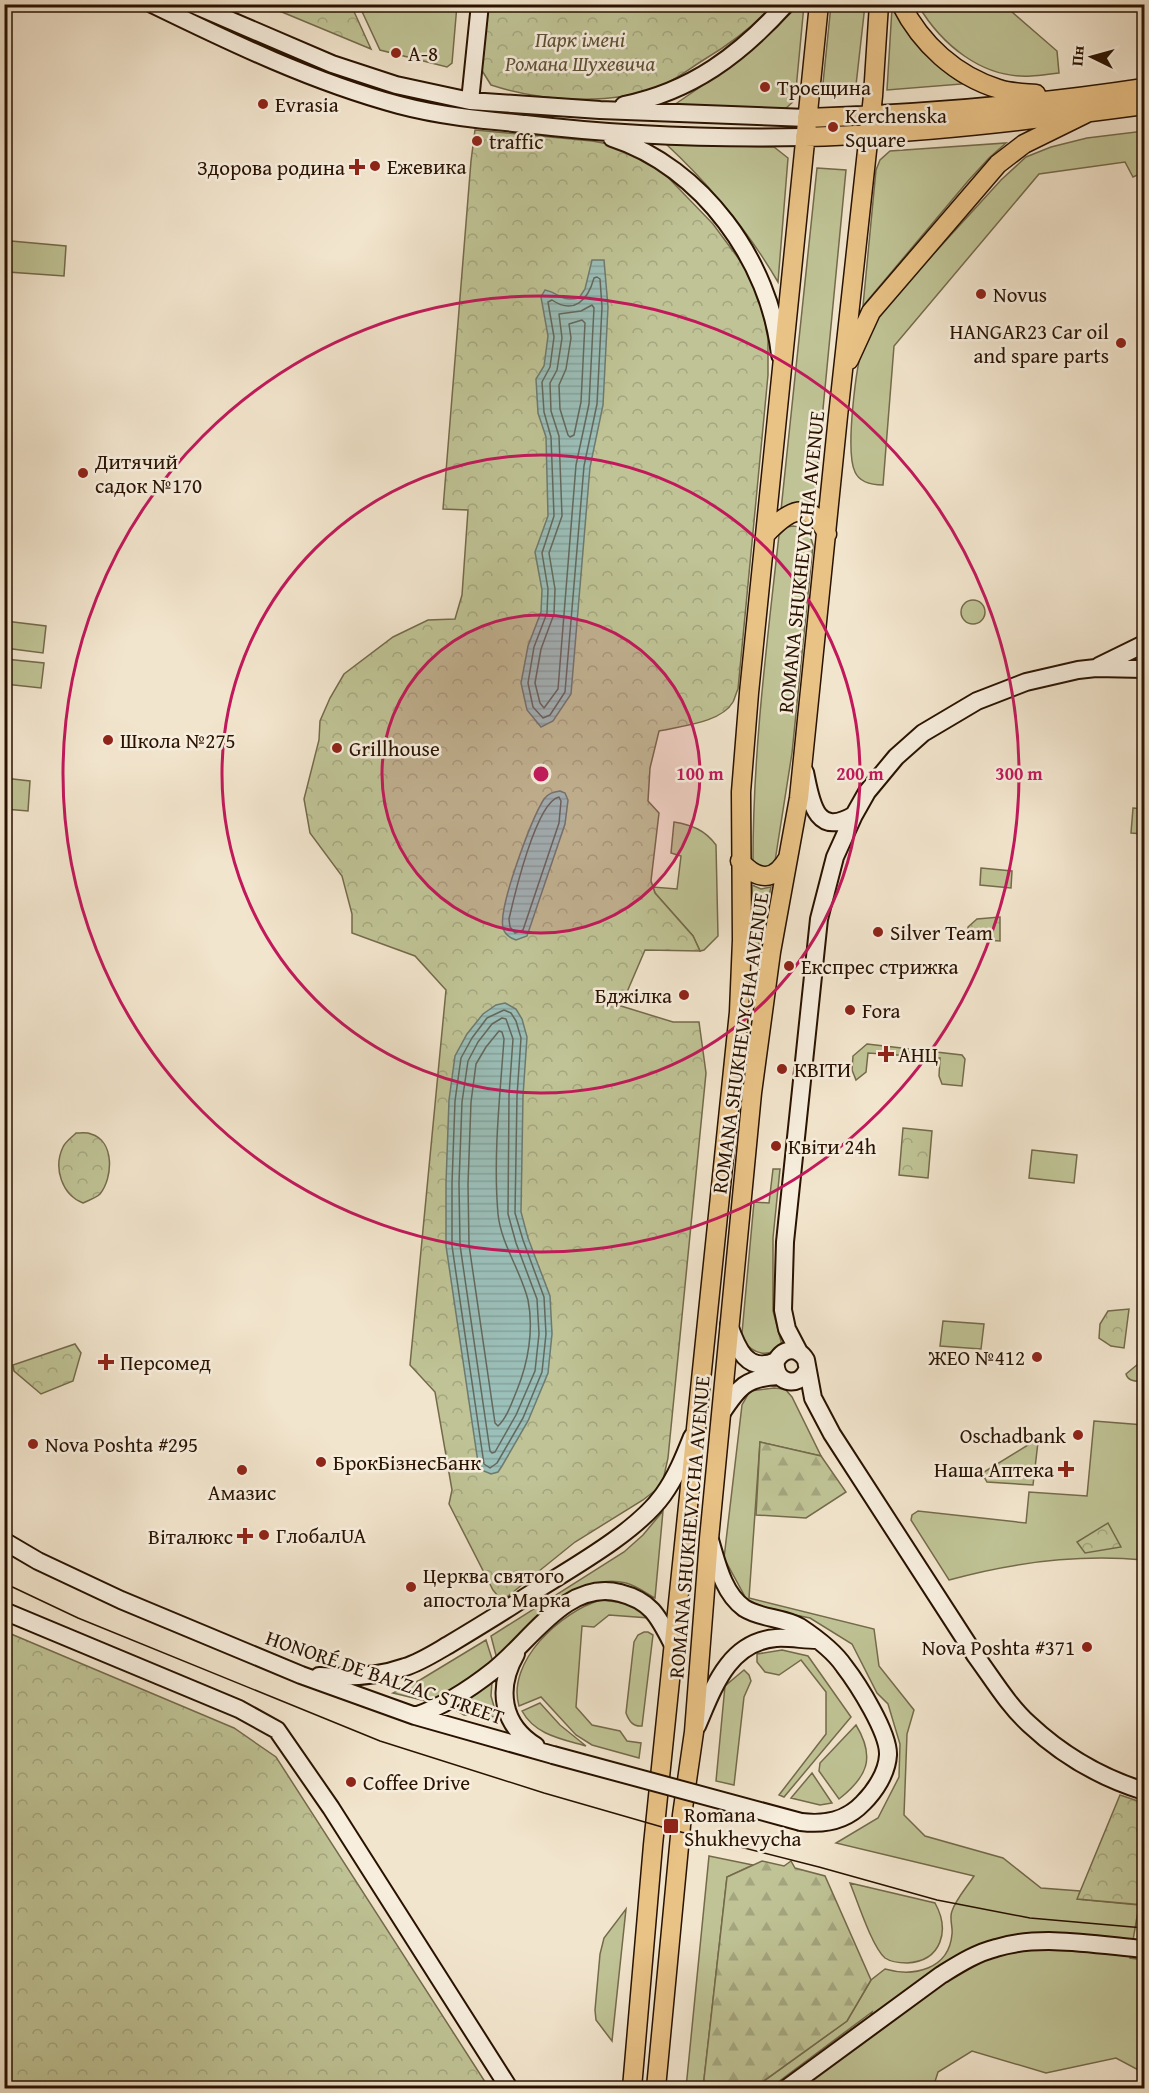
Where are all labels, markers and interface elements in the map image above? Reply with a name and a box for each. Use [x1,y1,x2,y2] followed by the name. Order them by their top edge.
[504,24,655,79] park label: Парк імені Романа Шухевича
[1062,27,1122,87] north arrow
[408,38,438,69] place label: А-8
[1064,44,1090,67] text: Пн
[389,46,403,60] marker: А-8
[777,72,871,103] place label: Троєщина
[758,80,772,94] marker: Троєщина
[275,89,339,120] place label: Evrasia
[256,97,270,111] marker: Evrasia
[845,100,947,155] place label: Kerchenska Square
[826,120,840,134] marker: Kerchenska Square
[489,126,543,157] place label: traffic
[470,134,484,148] marker: traffic
[387,151,467,182] place label: Ежевика
[197,152,345,183] place label: Здорова родина
[368,159,382,173] marker: Ежевика
[350,160,364,174] marker: Здорова родина
[993,279,1047,310] place label: Novus
[974,287,988,301] marker: Novus
[949,316,1109,371] place label: HANGAR23 Car oil and spare parts
[1114,336,1128,350] marker: HANGAR23 Car oil and spare parts
[770,409,832,715] street label: ROMANA SHUKHEVYCHA AVENUE
[94,446,202,501] place label: Дитячий садок №170
[76,466,90,480] marker: Дитячий садок №170
[120,725,236,756] place label: Школа №275
[101,733,115,747] marker: Школа №275
[349,733,440,764] place label: Grillhouse
[330,741,344,755] marker: Grillhouse
[676,760,724,787] text: 100 m
[836,760,884,787] text: 200 m
[995,760,1043,787] text: 300 m
[531,764,551,784] centre of rings
[704,890,777,1195] street label: ROMANA SHUKHEVYCHA AVENUE
[890,917,993,948] place label: Silver Team
[871,925,885,939] marker: Silver Team
[801,951,959,982] place label: Експрес стрижка
[782,959,796,973] marker: Експрес стрижка
[595,980,672,1011] place label: Бджілка
[677,988,691,1002] marker: Бджілка
[862,995,901,1026] place label: Fora
[843,1003,857,1017] marker: Fora
[898,1039,938,1070] place label: АНЦ
[879,1047,893,1061] marker: АНЦ
[794,1054,851,1085] place label: КВІТИ
[775,1062,789,1076] marker: КВІТИ
[788,1131,877,1162] place label: Квіти 24h
[769,1139,783,1153] marker: Квіти 24h
[927,1342,1025,1373] place label: ЖЕО №412
[120,1347,212,1378] place label: Персомед
[1030,1350,1044,1364] marker: ЖЕО №412
[97,1353,115,1371] marker: Персомед
[660,1374,718,1680] street label: ROMANA SHUKHEVYCHA AVENUE
[960,1420,1066,1451] place label: Oschadbank
[1071,1428,1085,1442] marker: Oschadbank
[45,1429,198,1460] place label: Nova Poshta #295
[26,1437,40,1451] marker: Nova Poshta #295
[333,1447,481,1478] place label: БрокБізнесБанк
[934,1454,1054,1485] place label: Наша Аптека
[314,1455,328,1469] marker: БрокБізнесБанк
[1059,1462,1073,1476] marker: Наша Аптека
[235,1463,249,1477] marker: Амазис
[208,1477,276,1508] place label: Амазис
[276,1520,367,1551] place label: ГлобалUA
[148,1521,233,1552] place label: Віталюкс
[257,1528,271,1542] marker: ГлобалUA
[238,1529,252,1543] marker: Віталюкс
[423,1560,571,1615] place label: Церква святого апостола Марка
[404,1580,418,1594] marker: Церква святого апостола Марка
[262,1622,509,1732] street label: HONORÉ DE BALZAC STREET
[922,1632,1075,1663] place label: Nova Poshta #371
[1080,1640,1094,1654] marker: Nova Poshta #371
[363,1767,470,1798] place label: Coffee Drive
[344,1775,358,1789] marker: Coffee Drive
[684,1799,801,1854] place label: Romana Shukhevycha
[662,1817,680,1835] marker: Romana Shukhevycha

